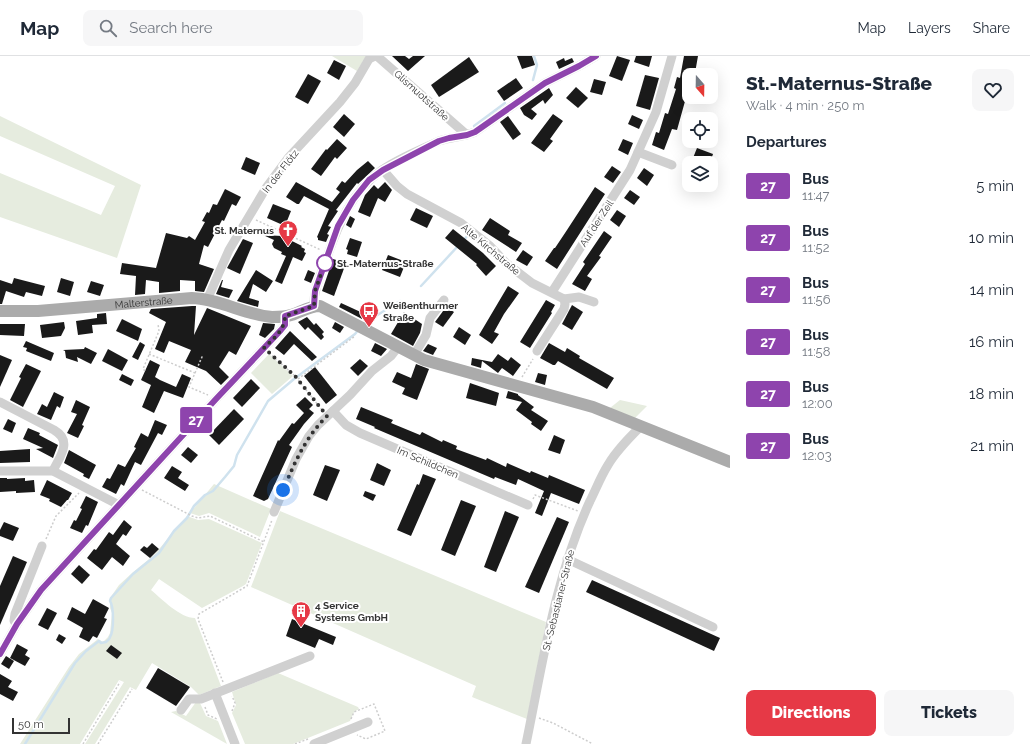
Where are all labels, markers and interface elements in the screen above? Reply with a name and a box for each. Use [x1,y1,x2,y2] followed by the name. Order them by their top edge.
[83,10,363,46] search box
[20,17,59,39] text: Map
[97,17,119,39] icon: search
[129,19,213,37] text: Search here
[858,20,886,36] text: Map
[908,20,951,36] text: Layers
[973,20,1010,36] text: Share
[392,68,451,123] street label: Glismuotstraße
[682,68,718,104] north arrow
[682,68,718,192] map controls
[972,69,1014,111] button: heart
[746,72,932,94] text: St.-Maternus-Straße
[746,98,864,113] text: Walk · 4 min · 250 m
[682,112,718,148] button: locate
[746,133,827,151] text: Departures
[260,148,301,195] street label: In der Flötz
[682,156,718,192] button: layers
[802,170,829,188] text: Bus
[976,177,1014,195] text: 5 min
[760,178,776,194] text: 27
[802,188,830,203] text: 11:47
[577,198,616,249] street label: Auf der Zeil
[277,219,299,247] church icon: St. Maternus
[459,222,522,277] street label: Alte Kirchstraße
[802,222,829,240] text: Bus
[214,225,274,236] place label: St. Maternus
[969,229,1014,247] text: 10 min
[760,230,776,246] text: 27
[802,240,829,255] text: 11:52
[316,254,334,272] marker: St.-Maternus-Straße
[337,258,434,269] place label: St.-Maternus-Straße
[802,274,829,292] text: Bus
[970,281,1014,299] text: 14 min
[760,282,776,298] text: 27
[802,292,831,307] text: 11:56
[114,295,173,311] street label: Malterstraße
[358,300,380,328] bus stop icon: Weißenthurmer Straße
[383,300,458,323] place label: Weißenthurmer Straße
[802,326,829,344] text: Bus
[969,333,1014,351] text: 16 min
[760,334,776,350] text: 27
[802,344,830,359] text: 11:58
[802,378,829,396] text: Bus
[969,385,1014,403] text: 18 min
[760,386,776,402] text: 27
[802,396,833,411] text: 12:00
[178,407,214,433] line badge: 27
[188,412,204,428] text: 27
[802,430,829,448] text: Bus
[970,437,1014,455] text: 21 min
[760,438,776,454] text: 27
[395,445,460,480] street label: Im Schildchen
[802,448,832,463] text: 12:03
[273,480,293,500] your location
[541,548,576,652] street label: St.-Sebastianer-Straße
[290,600,312,628] building icon: 4 Service Systems GmbH
[315,600,388,623] place label: 4 Service Systems GmbH
[746,690,876,736] button: Directions
[884,690,1014,736] button: Tickets
[12,716,70,735] scale bar
[18,718,44,731] text: 50 m

